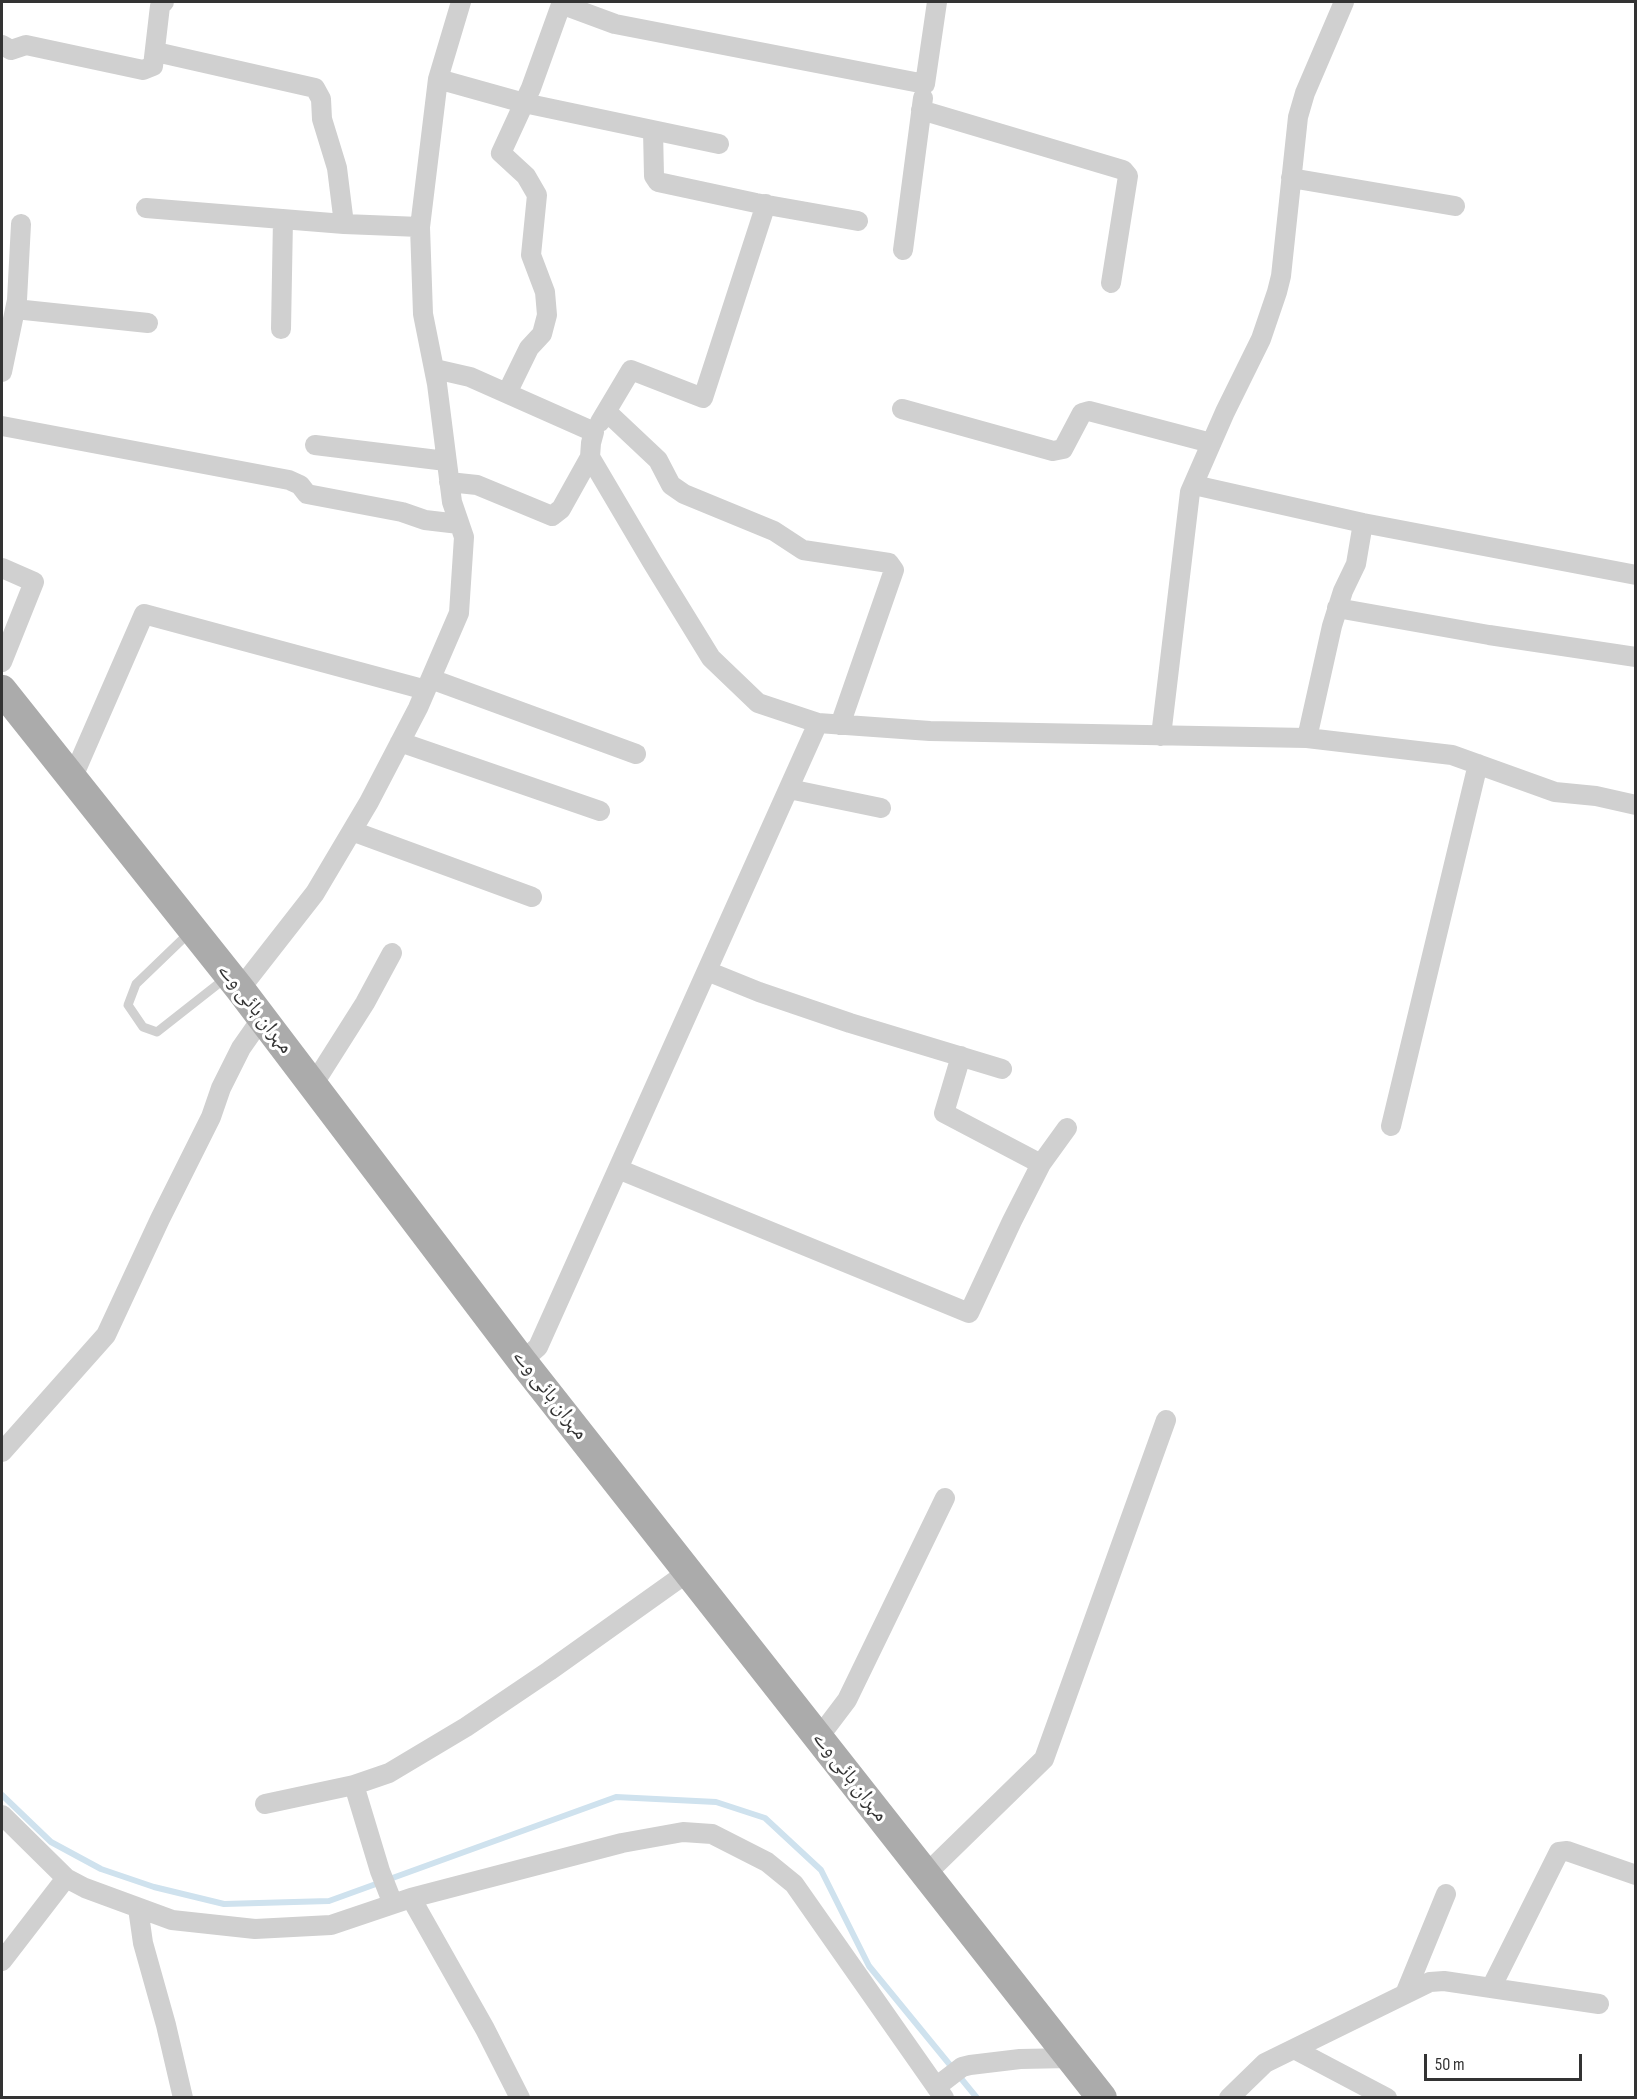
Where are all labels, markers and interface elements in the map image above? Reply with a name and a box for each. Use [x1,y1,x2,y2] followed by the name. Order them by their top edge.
[212,959,298,1059] street label: مہران ہائی وے
[507,1345,593,1445] street label: مہران ہائی وے
[807,1727,893,1827] street label: مہران ہائی وے
[1427,2042,1584,2080] scale bar
[1435,2054,1465,2075] text: 50 m

